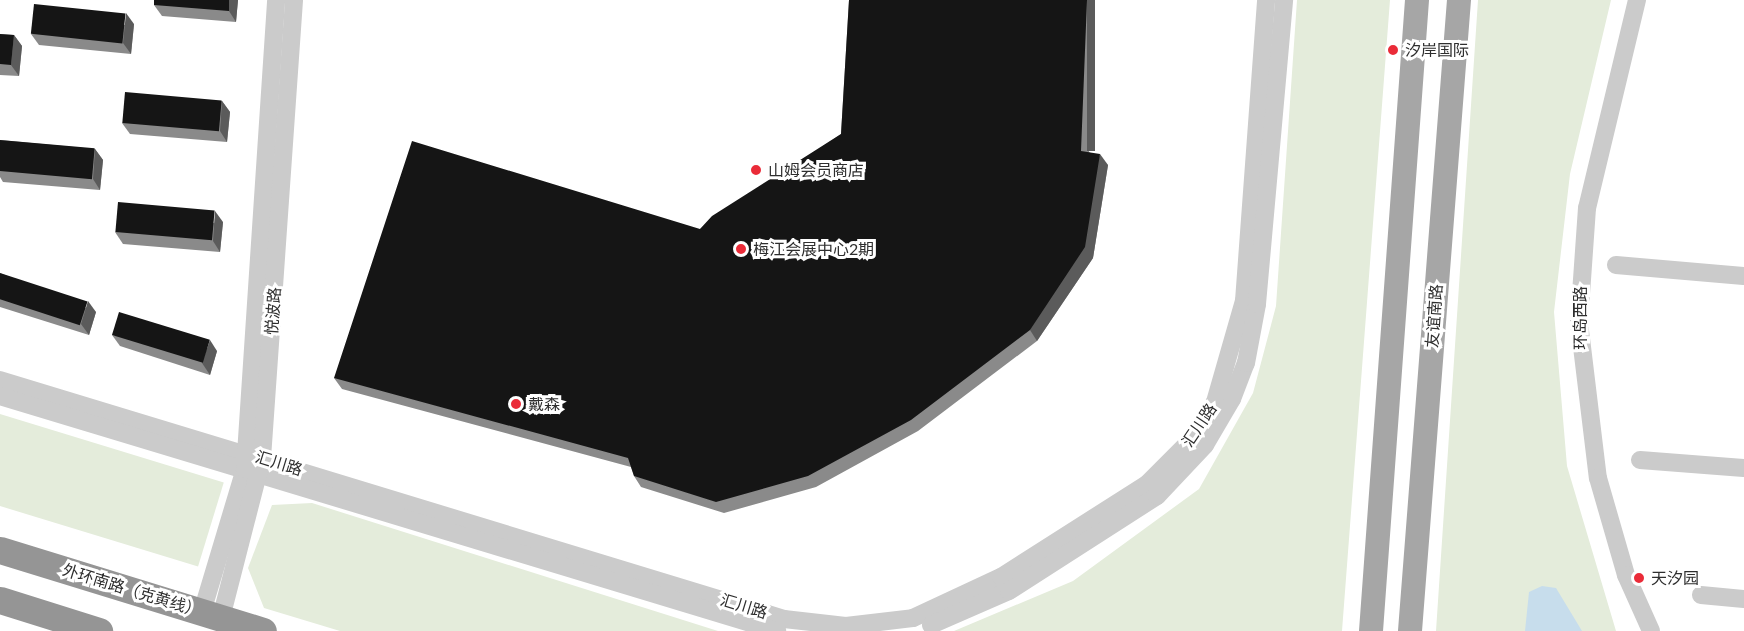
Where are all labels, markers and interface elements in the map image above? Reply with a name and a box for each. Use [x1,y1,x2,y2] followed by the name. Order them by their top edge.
[1405,40,1469,60] place label: 汐岸国际
[1386,43,1400,57] marker: 汐岸国际
[768,160,864,180] place label: 山姆会员商店
[749,163,763,177] marker: 山姆会员商店
[753,239,874,259] place label: 梅江会展中心2期
[734,242,748,256] marker: 梅江会展中心2期
[1422,283,1446,349] street label: 友谊南路
[262,286,284,336] street label: 悦波路
[1570,286,1590,350] street label: 环岛西路
[528,394,560,414] place label: 戴森
[509,397,523,411] marker: 戴森
[1178,400,1220,450] street label: 汇川路
[253,447,305,479] street label: 汇川路
[60,560,204,620] street label: 外环南路（克黄线）
[1651,568,1699,588] place label: 天汐园
[1632,571,1646,585] marker: 天汐园
[718,590,770,622] street label: 汇川路

